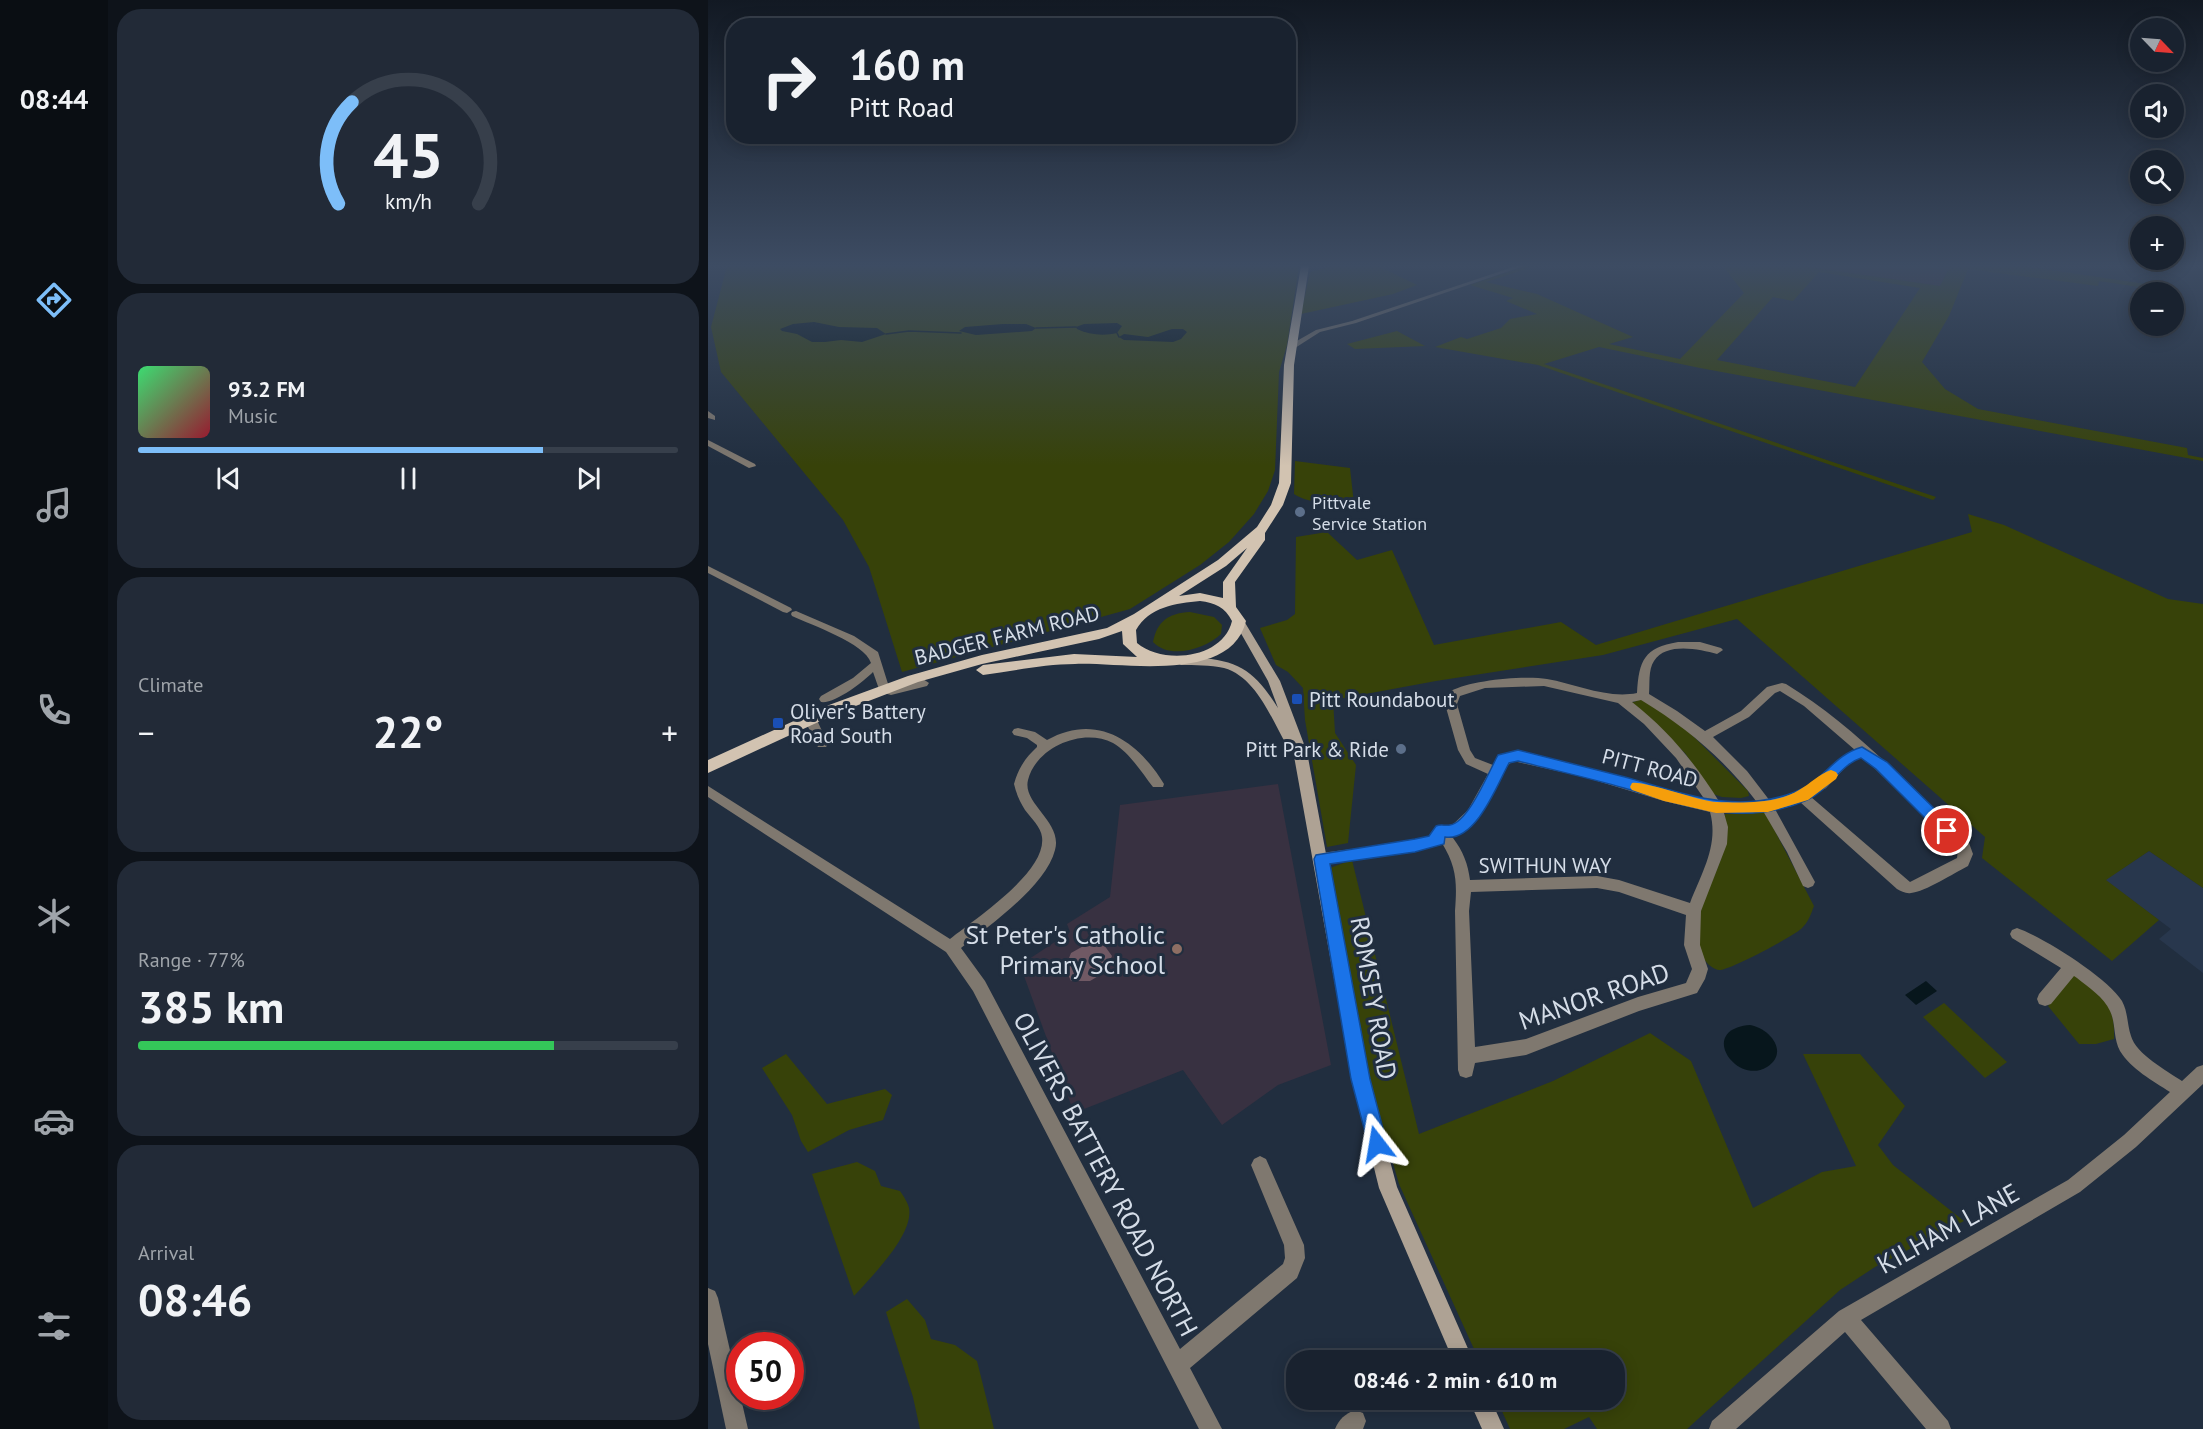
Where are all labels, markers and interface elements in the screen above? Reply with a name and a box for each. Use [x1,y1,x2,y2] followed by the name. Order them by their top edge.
[2130,18,2184,72] north arrow
[2130,18,2184,336] map controls
[849,37,965,92] text: 160 m
[750,42,828,120] icon: right
[20,82,88,116] text: 08:44
[2130,84,2184,138] button: sound
[849,90,954,124] text: Pitt Road
[373,114,443,195] text: 45
[2130,150,2184,204] button: search
[384,187,431,215] text: km/h
[2130,216,2184,270] button: +
[33,279,75,321] icon: directions
[2130,282,2184,336] button: −
[228,375,305,403] text: 93.2 FM
[228,403,277,429] text: Music
[212,462,245,495] icon: previous
[392,462,425,495] icon: pause
[572,462,605,495] icon: next
[33,484,75,526] icon: music
[1312,491,1427,535] place label: Pittvale Service Station
[1293,505,1307,519] marker: Pittvale Service Station
[912,599,1102,671] street label: BADGER FARM ROAD
[138,672,204,698] text: Climate
[1309,686,1455,713] place label: Pitt Roundabout
[33,689,75,731] icon: phone
[1290,692,1304,706] marker: Pitt Roundabout
[790,698,926,749] place label: Oliver's Battery Road South
[373,702,443,760] text: 22°
[138,711,155,754] text: −
[661,711,678,754] text: +
[771,716,785,730] marker: Oliver's Battery Road South
[1245,736,1389,763] place label: Pitt Park & Ride
[1394,742,1408,756] marker: Pitt Park & Ride
[1599,742,1701,794] street label: PITT ROAD
[1921,805,1972,856] pin
[1930,814,1963,847] icon: arrive
[1479,852,1612,879] street label: SWITHUN WAY
[33,895,75,937] icon: climate
[1343,914,1405,1082] street label: ROMSEY ROAD
[966,918,1165,981] place label: St Peter's Catholic Primary School
[1170,942,1184,956] marker: St Peter's Catholic Primary School
[138,947,245,973] text: Range · 77%
[1514,955,1674,1037] street label: MANOR ROAD
[138,977,284,1035] text: 385 km
[1006,1006,1206,1342] street label: OLIVERS BATTERY ROAD NORTH
[33,1100,75,1142] icon: car
[1345,1112,1409,1176] position arrow
[1871,1175,2025,1281] street label: KILHAM LANE
[138,1240,194,1266] text: Arrival
[138,1270,252,1328] text: 08:46
[33,1305,75,1347] icon: filters
[726,1332,804,1410] speed limit sign: 50
[1354,1366,1557,1394] text: 08:46 · 2 min · 610 m

